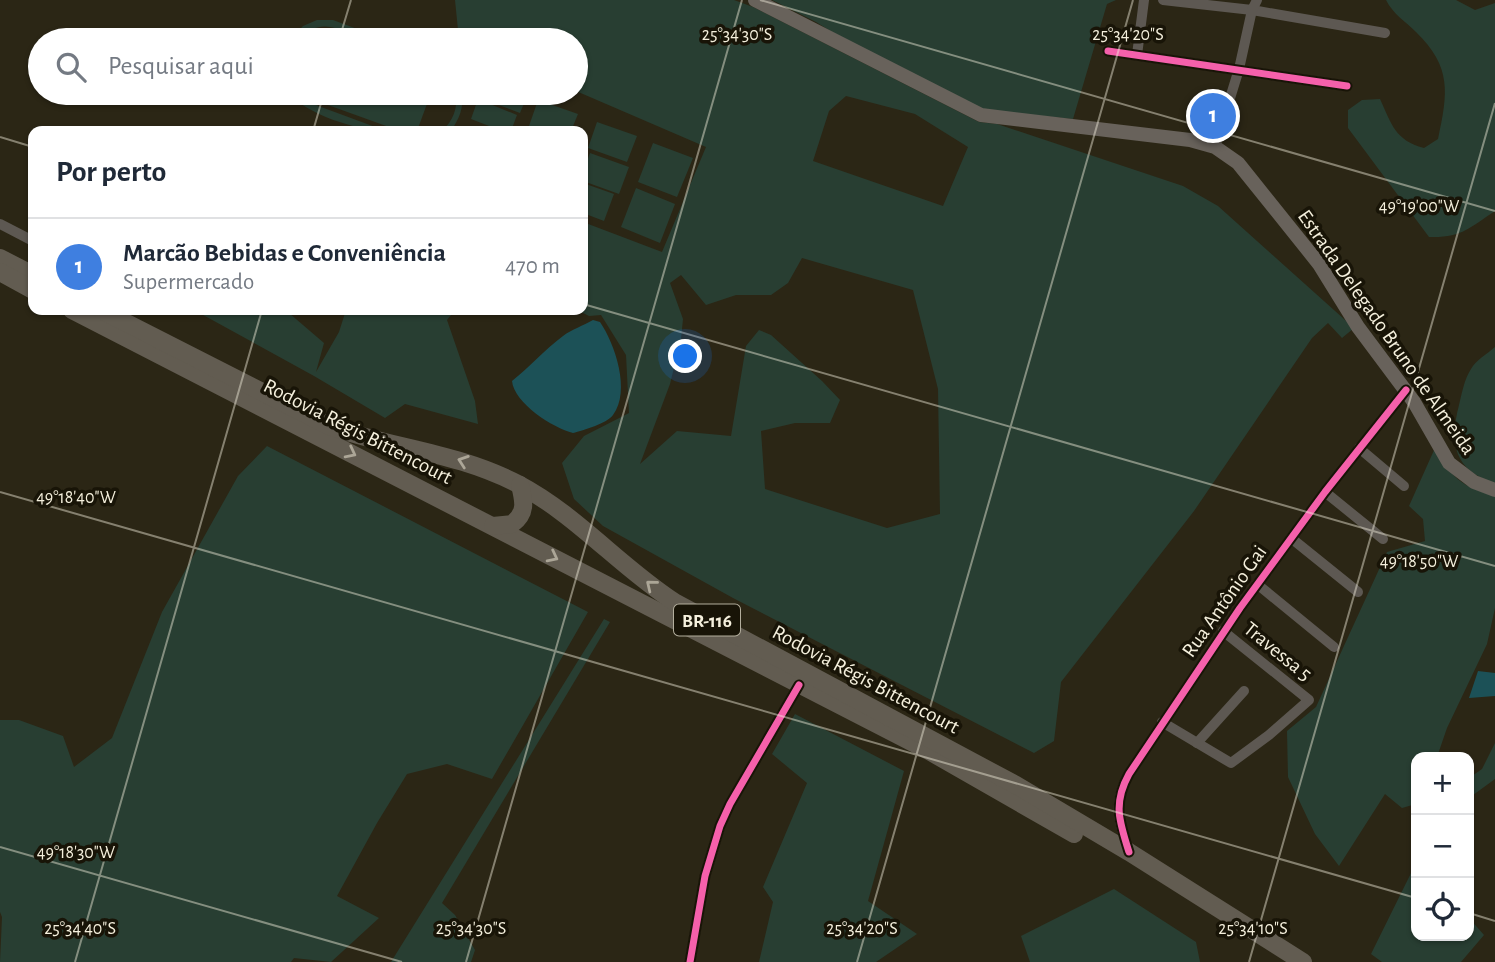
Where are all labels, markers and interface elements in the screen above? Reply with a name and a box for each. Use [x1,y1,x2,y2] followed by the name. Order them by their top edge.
[702,26,772,44] text: 25°34'30"S
[1092,26,1164,44] text: 25°34'20"S
[28,28,588,105] search box
[52,48,90,86] icon: search
[108,53,254,79] text: Pesquisar aqui
[1190,90,1236,142] pin: 1
[56,157,166,187] text: Por perto
[1379,198,1459,216] text: 49°19'00"W
[1294,206,1480,459] street label: Estrada Delegado Bruno de Almeida
[123,240,446,266] text: Marcão Bebidas e Conveniência
[75,255,83,278] text: 1
[505,255,560,278] text: 470 m
[123,271,254,294] text: Supermercado
[668,339,702,373] your location
[260,375,456,488] street label: Rodovia Régis Bittencourt
[344,445,356,459] one-way arrow
[457,454,469,469] one-way arrow
[36,489,116,507] text: 49°18'40"W
[1178,542,1271,661] street label: Rua Antônio Gai
[546,549,558,563] one-way arrow
[1380,553,1458,571] text: 49°18'50"W
[646,581,659,593] one-way arrow
[674,604,740,636] road number: BR-116
[1240,618,1316,685] street label: Travessa 5
[769,621,963,738] street label: Rodovia Régis Bittencourt
[1411,752,1474,941] map controls
[1411,752,1474,815] button: +
[1411,815,1474,878] button: −
[37,844,115,862] text: 49°18'30"W
[1411,878,1474,941] button: locate
[44,920,116,938] text: 25°34'40"S
[436,920,506,938] text: 25°34'30"S
[826,920,898,938] text: 25°34'20"S
[1218,920,1288,938] text: 25°34'10"S

